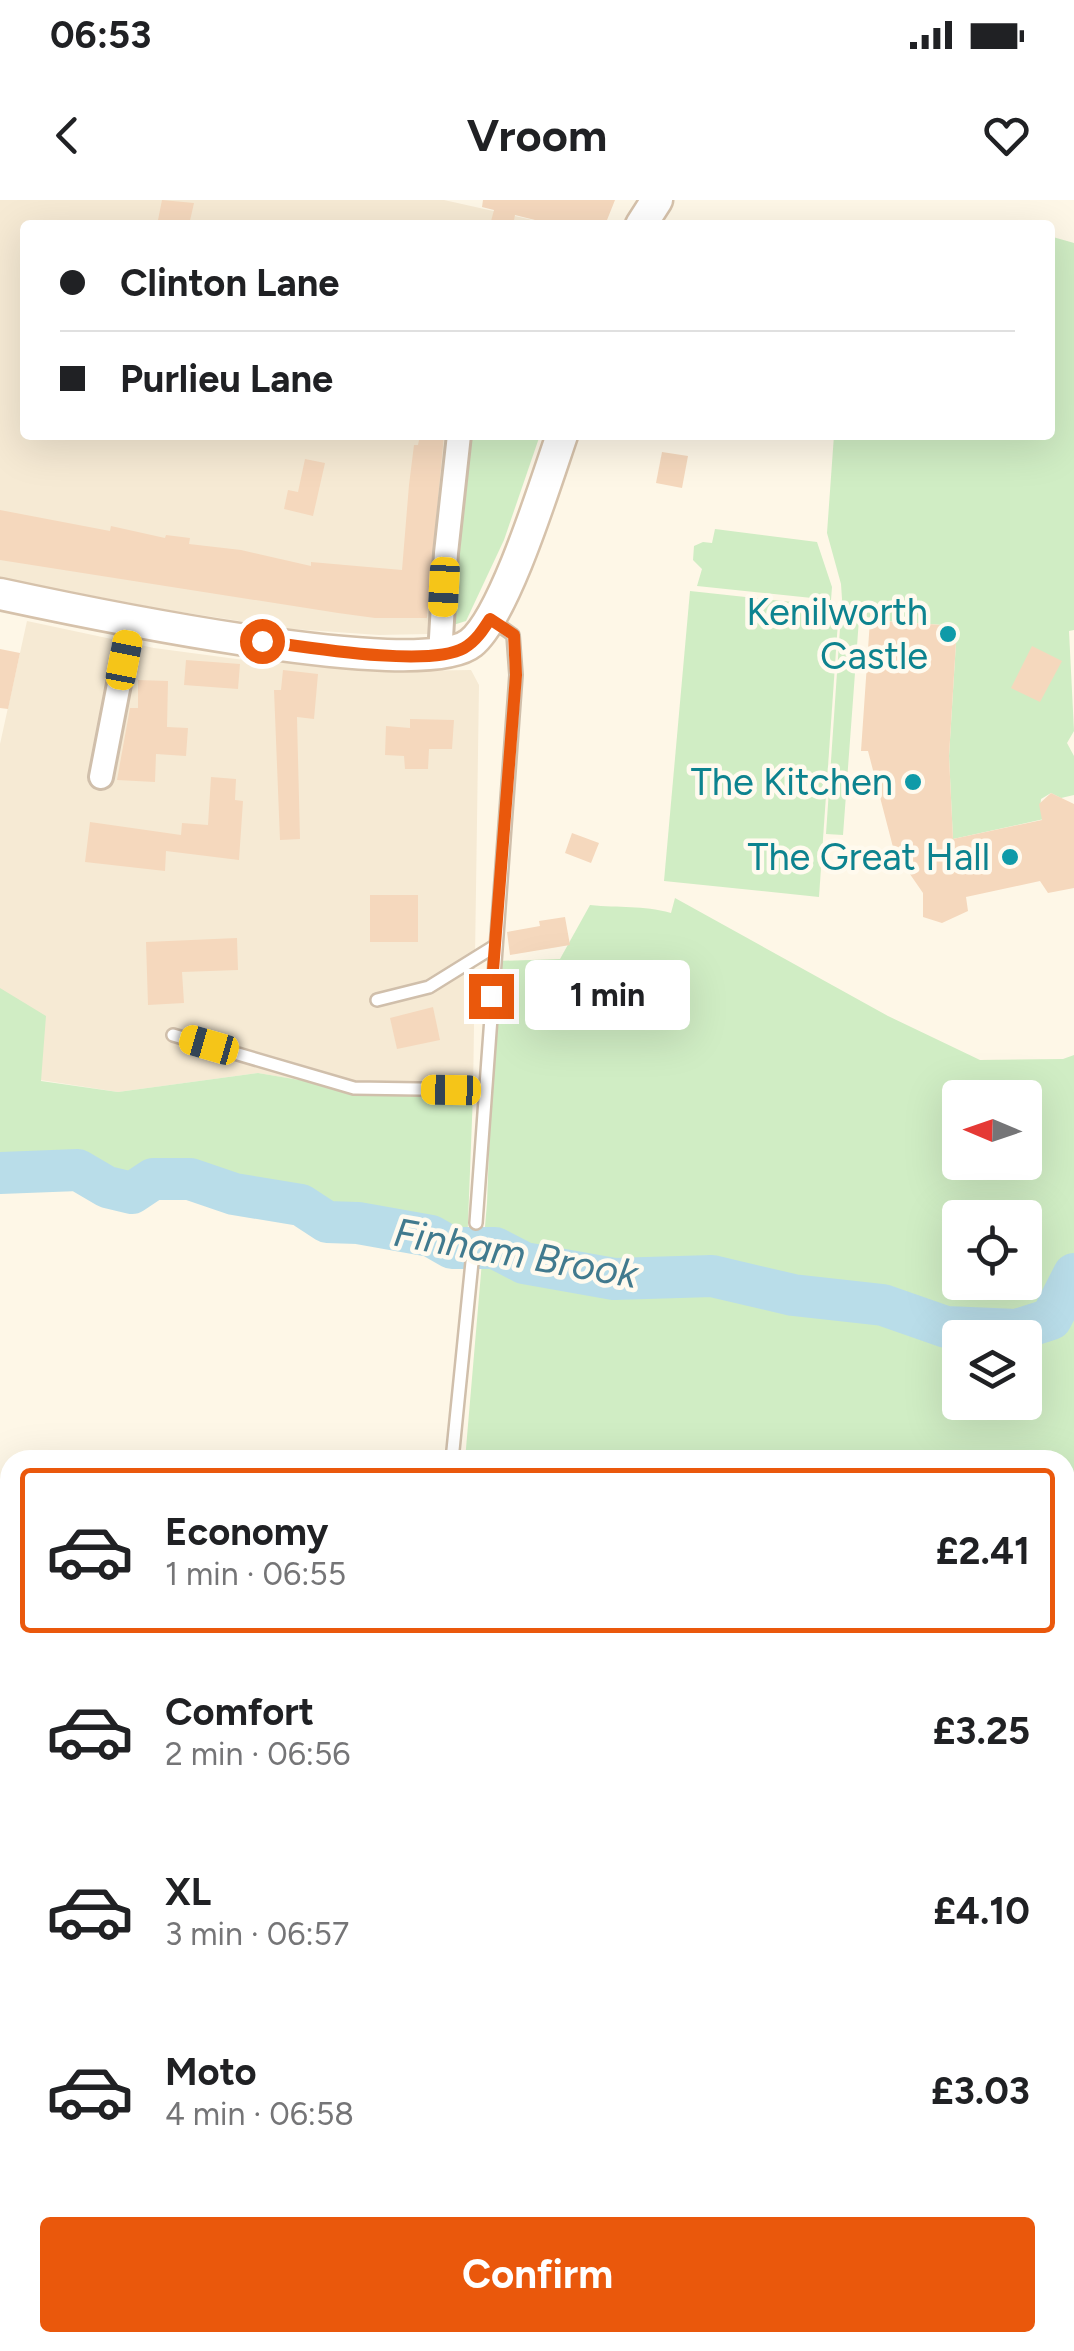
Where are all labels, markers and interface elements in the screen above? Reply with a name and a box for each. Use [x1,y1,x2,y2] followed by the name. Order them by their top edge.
[50,12,151,58] text: 06:53
[40,108,95,163] icon: back
[467,108,607,162] text: Vroom
[979,108,1034,163] icon: heart
[120,260,339,306] text: Clinton Lane
[120,356,333,402] text: Purlieu Lane
[427,556,461,618] car
[746,589,928,679] place label: Kenilworth Castle
[240,619,285,664] route start
[937,623,959,645] marker: Kenilworth Castle
[104,628,144,692] car
[691,759,893,805] place label: The Kitchen
[902,771,924,793] marker: The Kitchen
[747,834,990,880] place label: The Great Hall
[999,846,1021,868] marker: The Great Hall
[526,961,691,1031] callout: 1 min
[469,974,514,1019] route end
[570,976,645,1014] text: 1 min
[176,1022,242,1068] car
[421,1074,481,1106] car
[942,1080,1042,1180] north arrow
[942,1080,1042,1420] map controls
[942,1200,1042,1300] button: locate
[390,1208,643,1298] water label: Finham Brook
[942,1320,1042,1420] button: layers
[45,1506,135,1596] icon: car
[165,1509,328,1555] text: Economy
[936,1528,1030,1574] text: £2.41
[165,1555,346,1593] text: 1 min · 06:55
[45,1686,135,1776] icon: car
[165,1689,314,1735] text: Comfort
[933,1708,1030,1754] text: £3.25
[165,1735,350,1773] text: 2 min · 06:56
[45,1866,135,1956] icon: car
[165,1869,211,1915] text: XL
[933,1888,1030,1934] text: £4.10
[165,1915,349,1953] text: 3 min · 06:57
[45,2046,135,2136] icon: car
[165,2049,257,2095] text: Moto
[931,2068,1030,2114] text: £3.03
[165,2095,354,2133] text: 4 min · 06:58
[40,2217,1035,2332] button: Confirm

